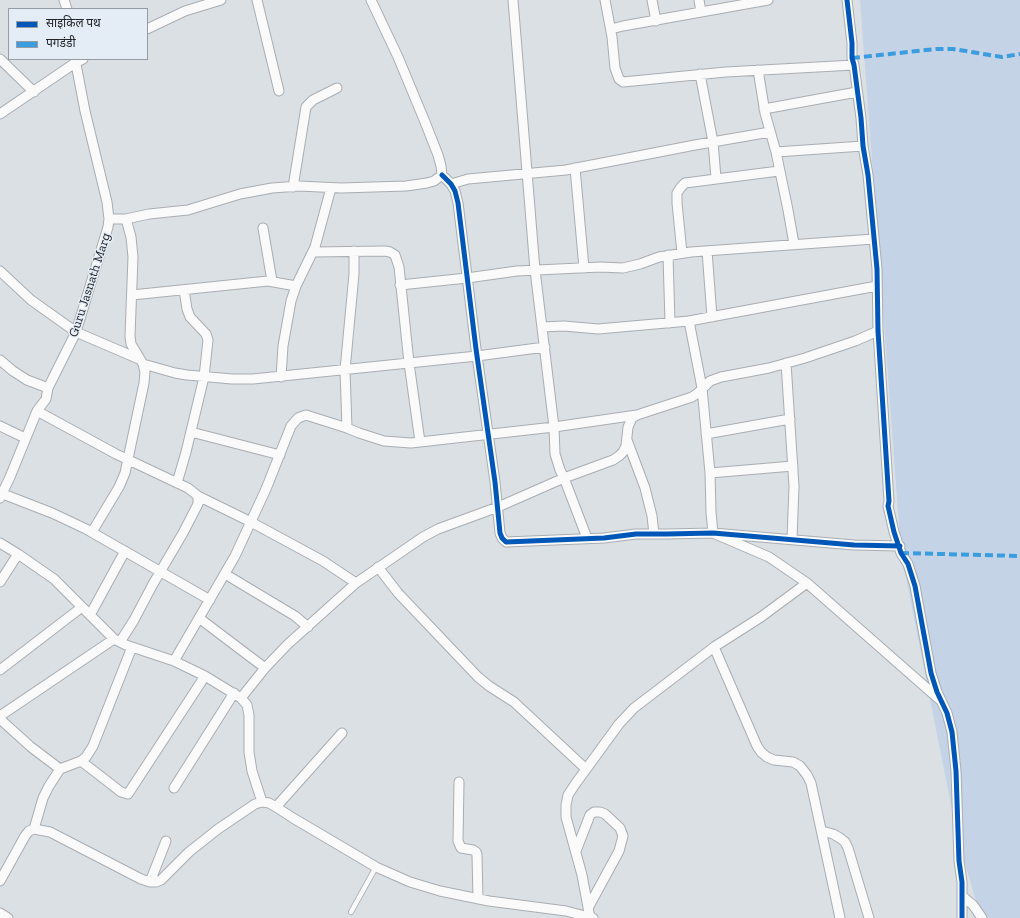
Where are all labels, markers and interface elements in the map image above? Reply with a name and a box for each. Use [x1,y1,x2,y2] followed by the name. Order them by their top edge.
[8,8,148,60] legend
[46,16,101,30] text: साइकिल पथ
[46,36,76,50] text: पगडंडी
[66,231,114,339] street label: Guru Jasnath Marg

